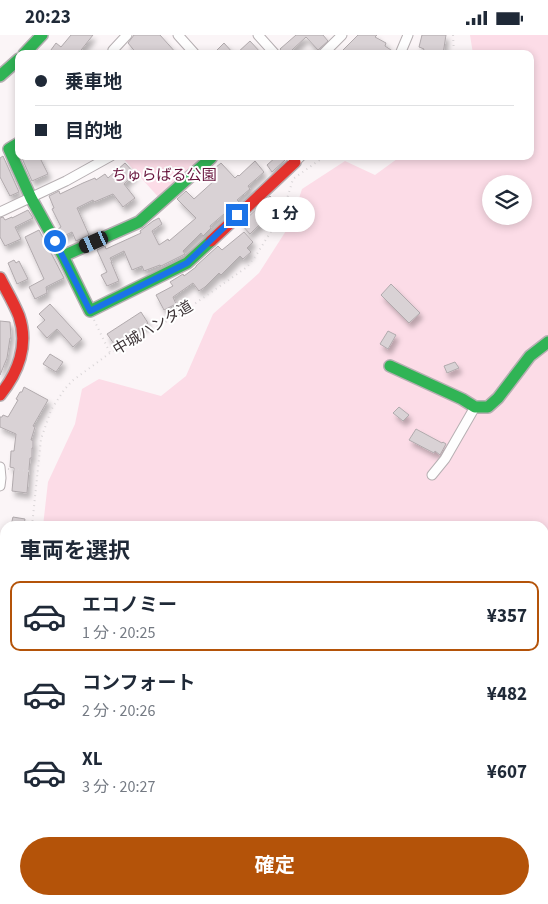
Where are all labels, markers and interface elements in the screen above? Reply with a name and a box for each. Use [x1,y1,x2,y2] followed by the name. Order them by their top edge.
[25,4,71,31] text: 20:23
[65,69,122,96] text: 乗車地
[65,118,122,145] text: 目的地
[111,165,217,186] park label: ちゅらばる公園
[482,175,532,225] map controls
[482,175,532,225] button: layers
[254,197,314,233] callout: 1 分
[271,203,299,225] text: 1 分
[226,204,248,226] route end
[77,229,110,255] car
[44,230,66,252] route start
[109,296,197,360] street label: 中城ハンタ道
[20,535,130,567] text: 車両を選択
[82,592,177,619] text: エコノミー
[22,594,67,639] icon: car
[487,603,527,630] text: ¥357
[82,622,155,644] text: 1 分 · 20:25
[82,670,195,697] text: コンフォート
[22,672,67,717] icon: car
[487,681,527,708] text: ¥482
[82,700,155,722] text: 2 分 · 20:26
[82,746,103,773] text: XL
[22,750,67,795] icon: car
[487,759,527,786] text: ¥607
[82,776,155,798] text: 3 分 · 20:27
[20,837,529,895] button: 確定

